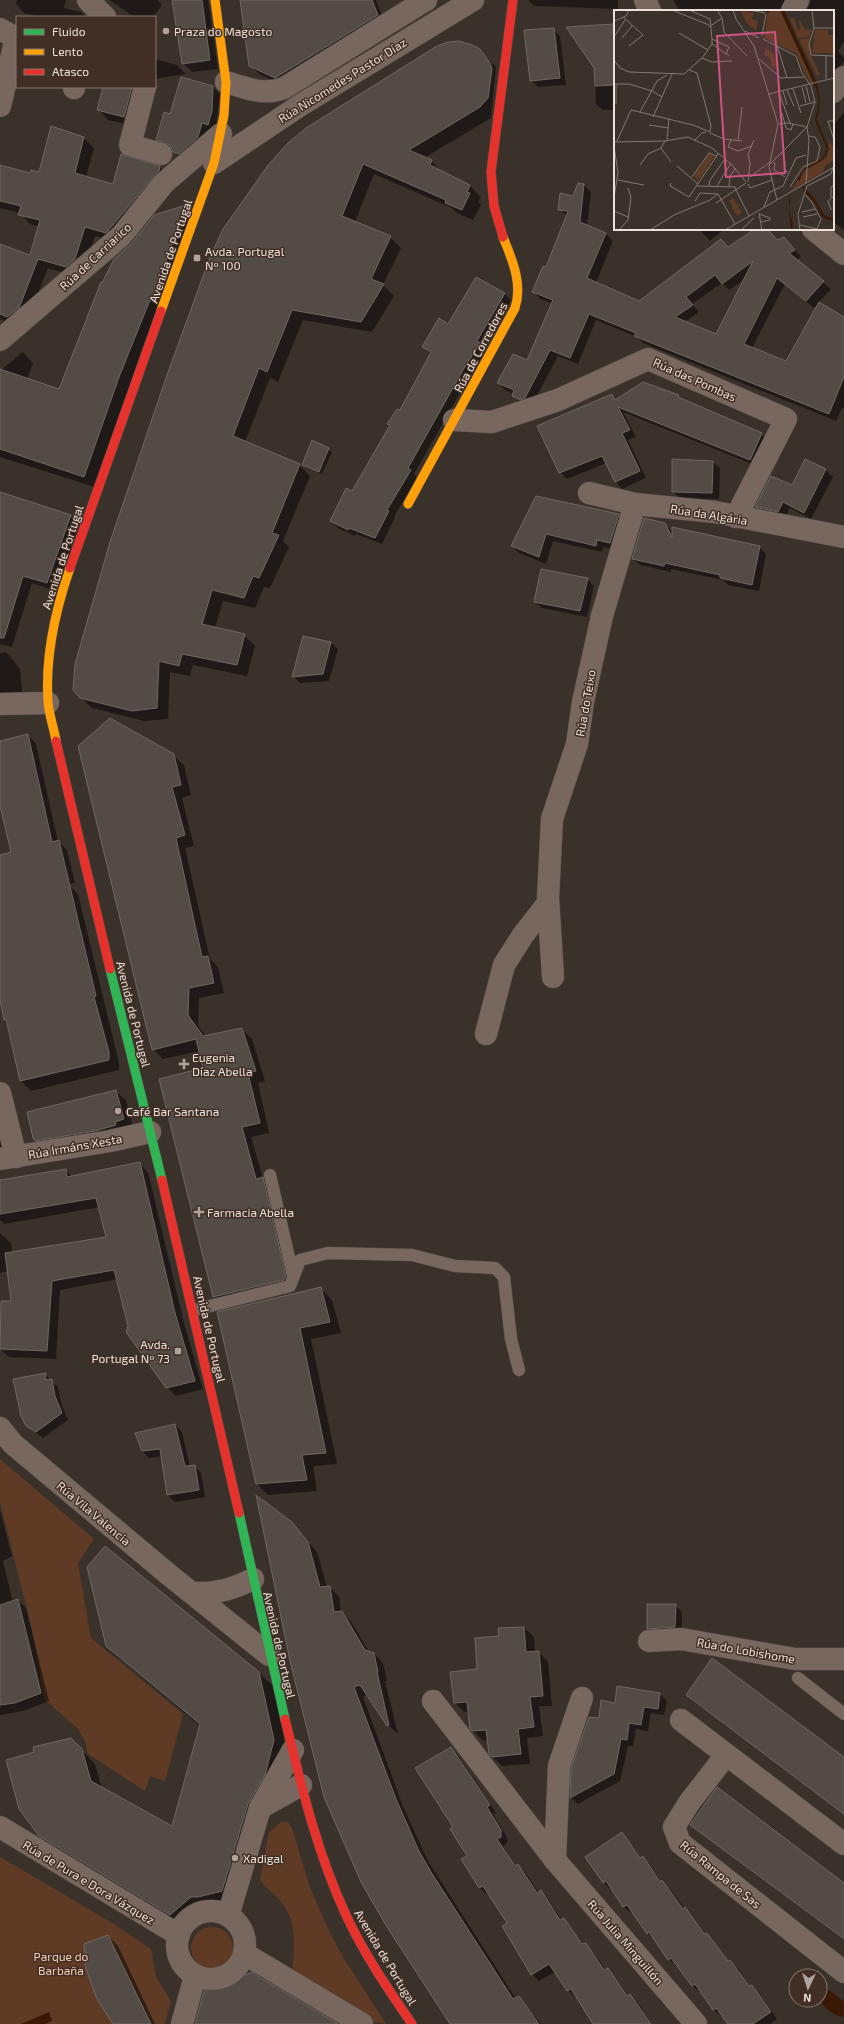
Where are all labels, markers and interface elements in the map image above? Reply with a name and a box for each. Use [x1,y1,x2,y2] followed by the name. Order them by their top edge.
[614,10,834,230] inset map
[16,16,156,88] legend
[52,24,86,38] text: Fluido
[174,24,272,38] place label: Praza do Magosto
[161,26,171,36] marker: Praza do Magosto
[275,35,409,125] street label: Rúa Nicomedes Pastor Díaz
[52,44,83,58] text: Lento
[52,64,89,78] text: Atasco
[146,197,194,305] street label: Avenida de Portugal
[56,219,134,293] street label: Rúa de Carriarico
[205,244,285,272] place label: Avda. Portugal Nº 100
[192,253,202,263] marker: Avda. Portugal Nº 100
[450,300,510,394] street label: Rúa de Corredores
[651,354,739,404] street label: Rúa das Pombas
[669,501,749,527] street label: Rúa da Algária
[39,503,86,611] street label: Avenida de Portugal
[572,668,598,738] street label: Rúa do Teixo
[114,959,154,1069] street label: Avenida de Portugal
[192,1050,253,1078] place label: Eugenia Díaz Abella
[179,1059,189,1069] marker: Eugenia Díaz Abella
[126,1104,219,1118] place label: Café Bar Santana
[113,1106,123,1116] marker: Café Bar Santana
[27,1131,123,1161] street label: Rúa Irmáns Xesta
[207,1205,294,1219] place label: Farmacia Abella
[194,1207,204,1217] marker: Farmacia Abella
[191,1274,229,1384] street label: Avenida de Portugal
[92,1337,170,1365] place label: Avda. Portugal Nº 73
[173,1346,183,1356] marker: Avda. Portugal Nº 73
[54,1478,134,1548] street label: Rúa Vila Valencia
[261,1590,299,1700] street label: Avenida de Portugal
[696,1634,796,1666] street label: Rúa do Lobishome
[21,1837,157,1927] street label: Rúa de Pura e Dora Vázquez
[678,1837,764,1911] street label: Rúa Rampa de Sas
[243,1851,284,1865] place label: Xadigal
[230,1853,240,1863] marker: Xadigal
[585,1897,667,1987] street label: Rúa Julia Minguillón
[352,1907,420,2008] street label: Avenida de Portugal
[34,1949,89,1977] park label: Parque do Barbaña
[788,1968,828,2008] north arrow
[803,1992,812,2005] text: N

